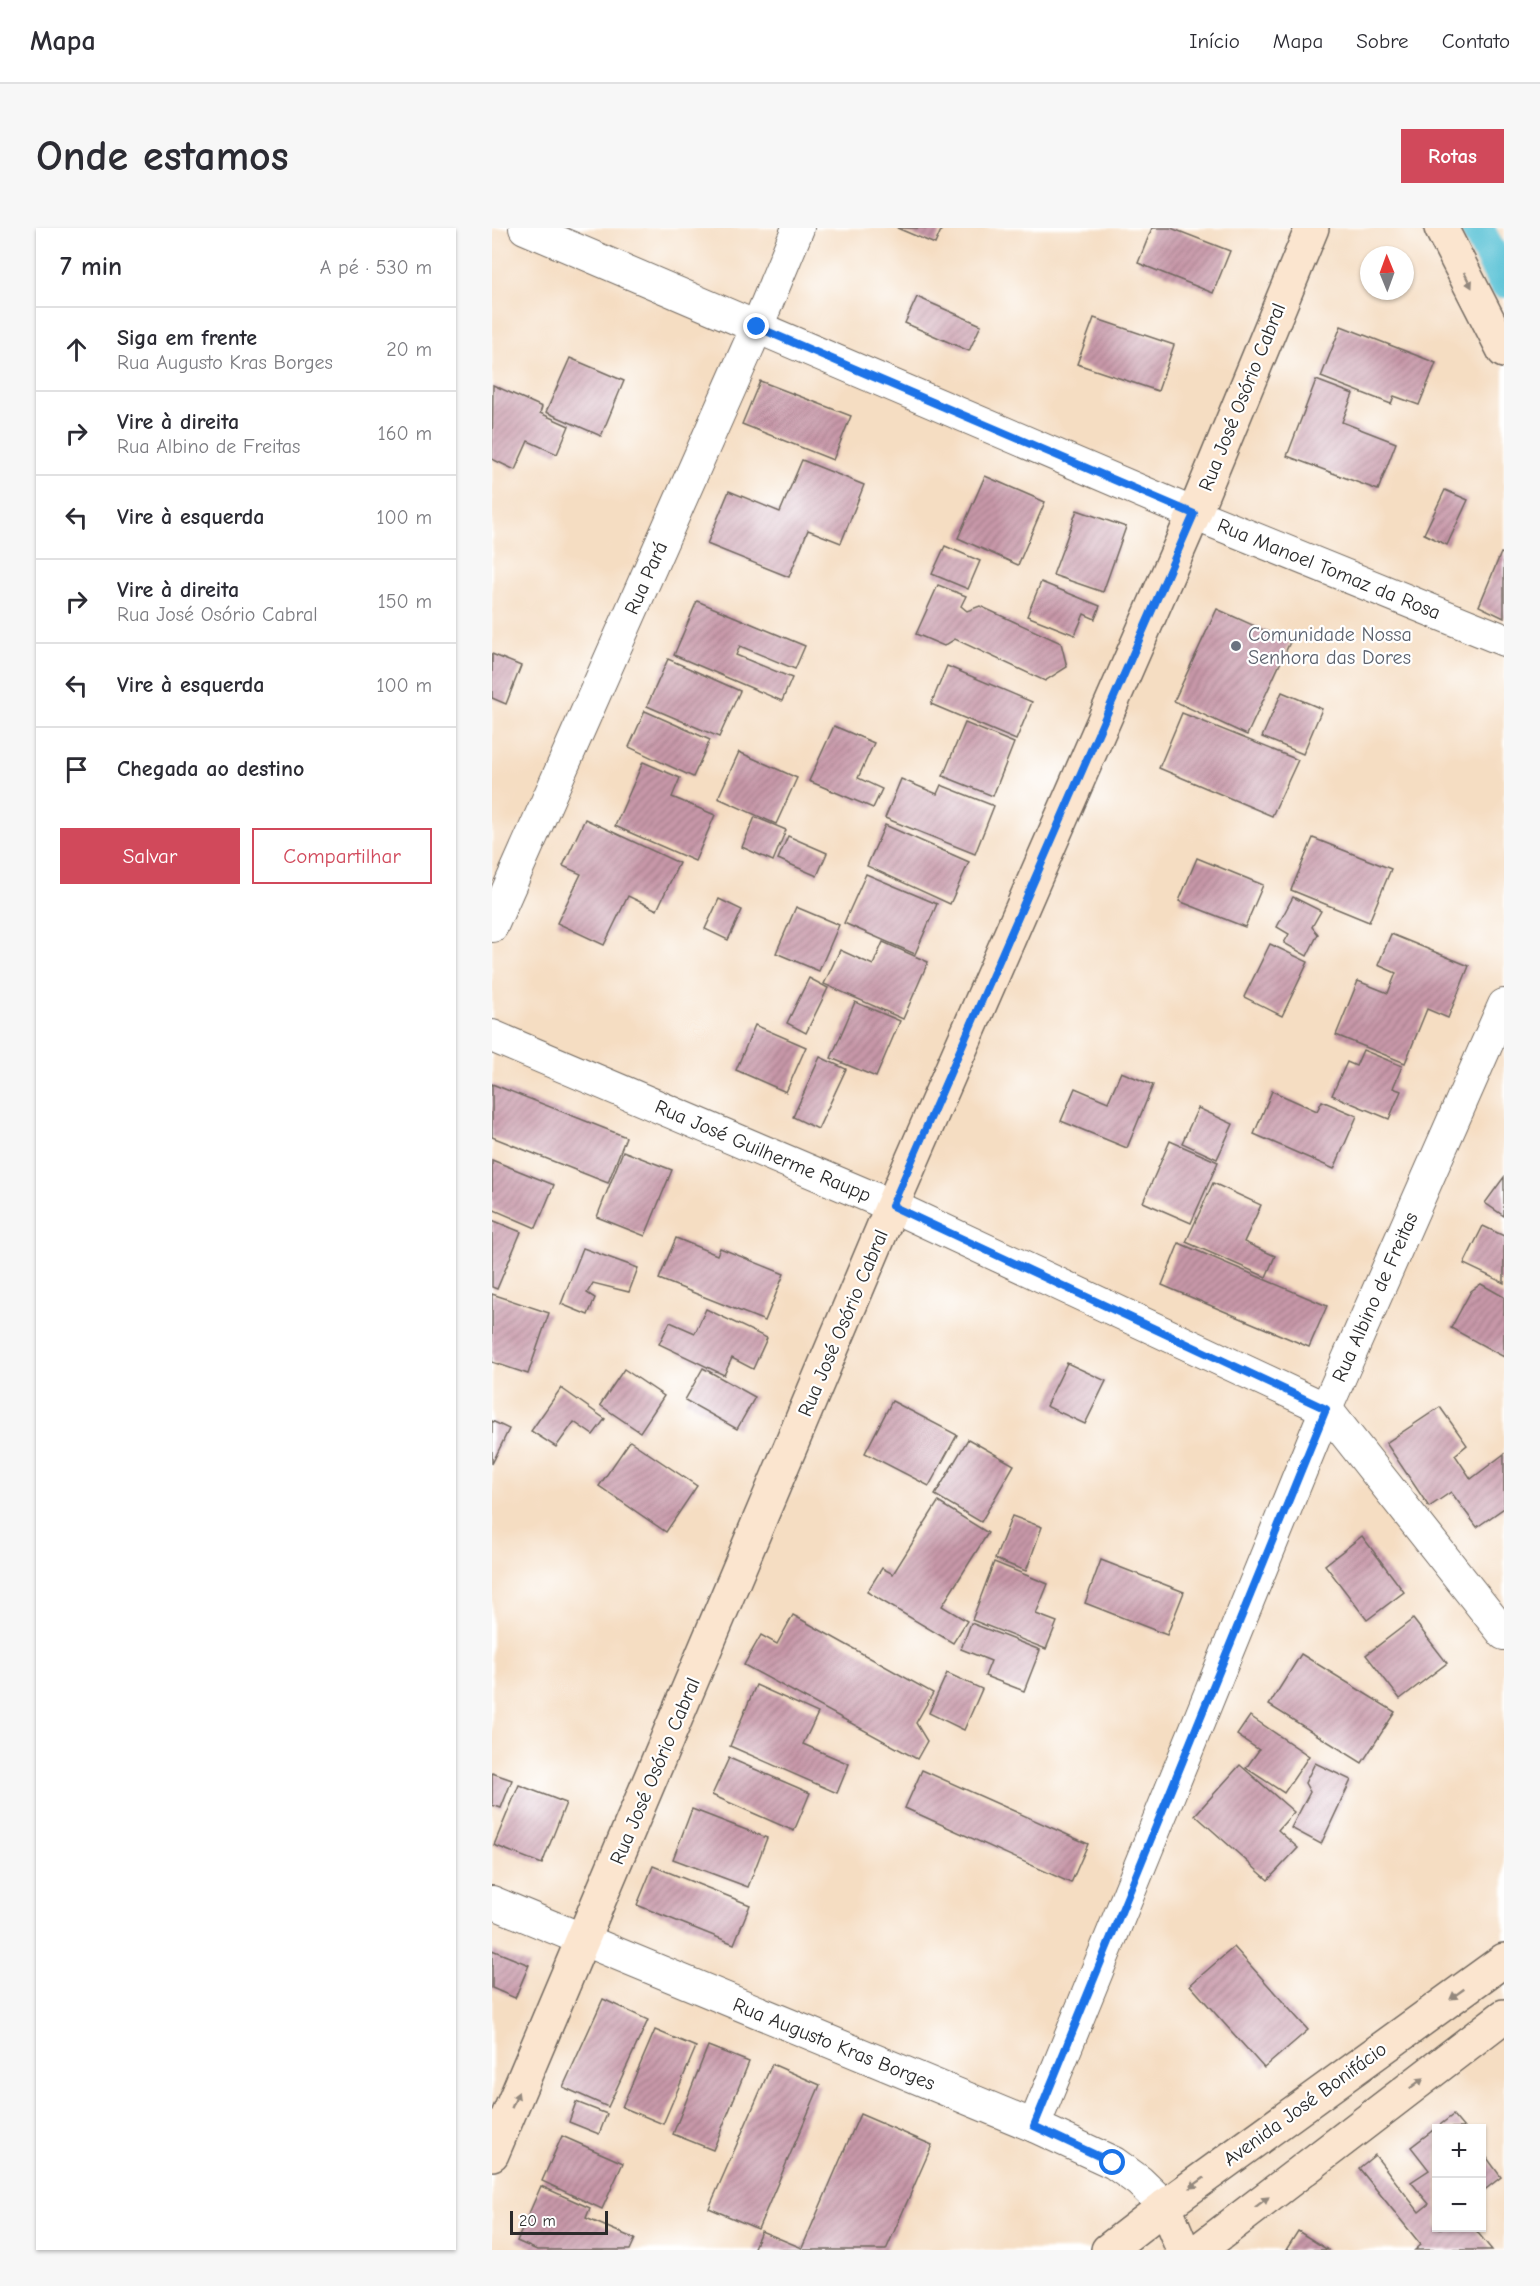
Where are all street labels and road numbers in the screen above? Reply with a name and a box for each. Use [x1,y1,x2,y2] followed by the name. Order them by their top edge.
[1194,300,1290,494] street label: Rua José Osório Cabral
[1214,514,1444,624] street label: Rua Manoel Tomaz da Rosa
[620,538,672,618] street label: Rua Pará
[651,1095,875,1207] street label: Rua José Guilherme Raupp
[1327,1209,1423,1385] street label: Rua Albino de Freitas
[793,1226,893,1420] street label: Rua José Osório Cabral
[605,1674,705,1868] street label: Rua José Osório Cabral
[730,1993,938,2095] street label: Rua Augusto Kras Borges
[1219,2037,1391,2171] street label: Avenida José Bonifácio

